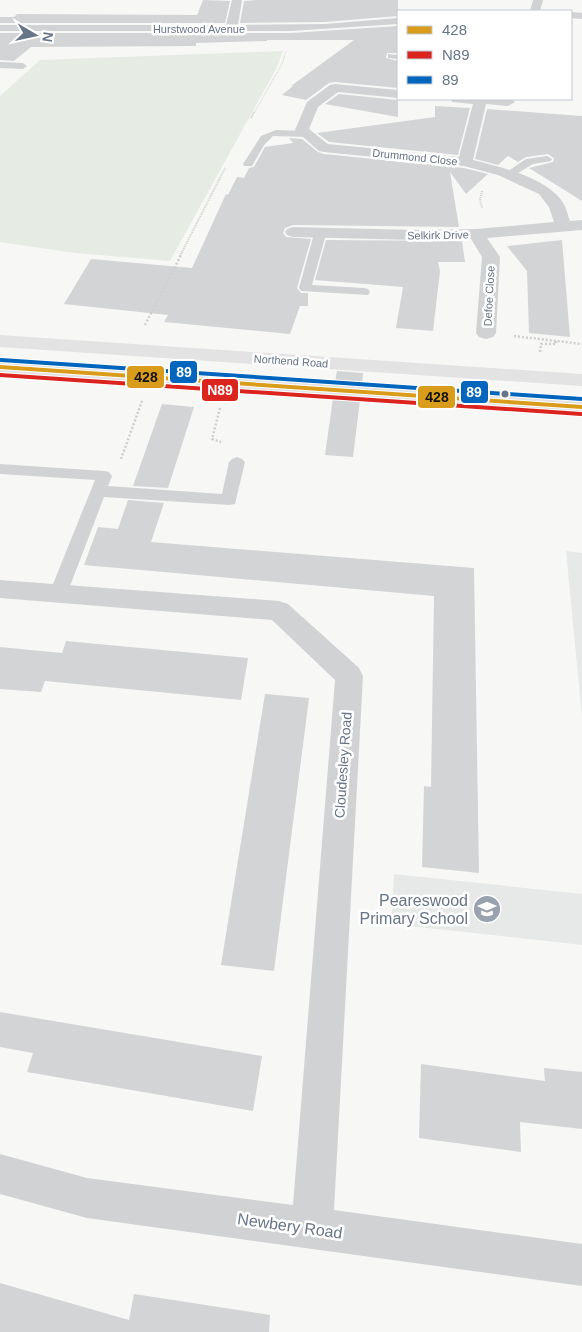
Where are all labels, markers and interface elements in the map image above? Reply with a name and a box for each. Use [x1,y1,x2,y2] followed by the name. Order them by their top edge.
[10,10,60,60] north arrow
[397,10,572,100] legend
[442,21,467,38] text: 428
[153,23,245,35] street label: Hurstwood Avenue
[39,31,57,43] text: N
[442,46,470,63] text: N89
[442,71,459,88] text: 89
[372,147,458,167] street label: Drummond Close
[407,228,469,242] street label: Selkirk Drive
[481,265,497,327] street label: Defoe Close
[253,352,329,370] street label: Northend Road
[169,360,198,384] line badge: 89
[176,364,192,380] text: 89
[126,365,165,389] line badge: 428
[134,369,158,385] text: 428
[201,378,239,402] line badge: N89
[460,380,489,404] line badge: 89
[207,382,233,398] text: N89
[466,384,482,400] text: 89
[417,385,456,409] line badge: 428
[425,389,449,405] text: 428
[500,389,510,399] unlabelled marker
[331,711,355,819] street label: Cloudesley Road
[360,892,468,927] place label: Peareswood Primary School
[472,894,502,924] school or university icon: Peareswood Primary School
[236,1210,344,1242] street label: Newbery Road

